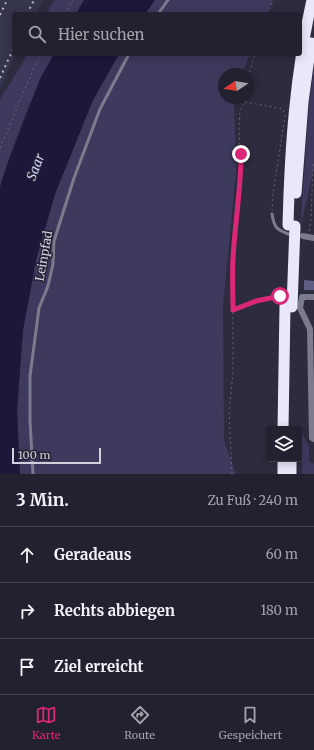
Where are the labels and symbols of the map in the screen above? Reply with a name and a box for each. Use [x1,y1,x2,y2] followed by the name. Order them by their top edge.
[218,68,254,104] north arrow
[232,145,250,163] route end
[23,151,49,183] water label: Saar
[32,229,55,282] street label: Leinpfad
[271,287,289,305] route start
[12,446,101,465] scale bar

